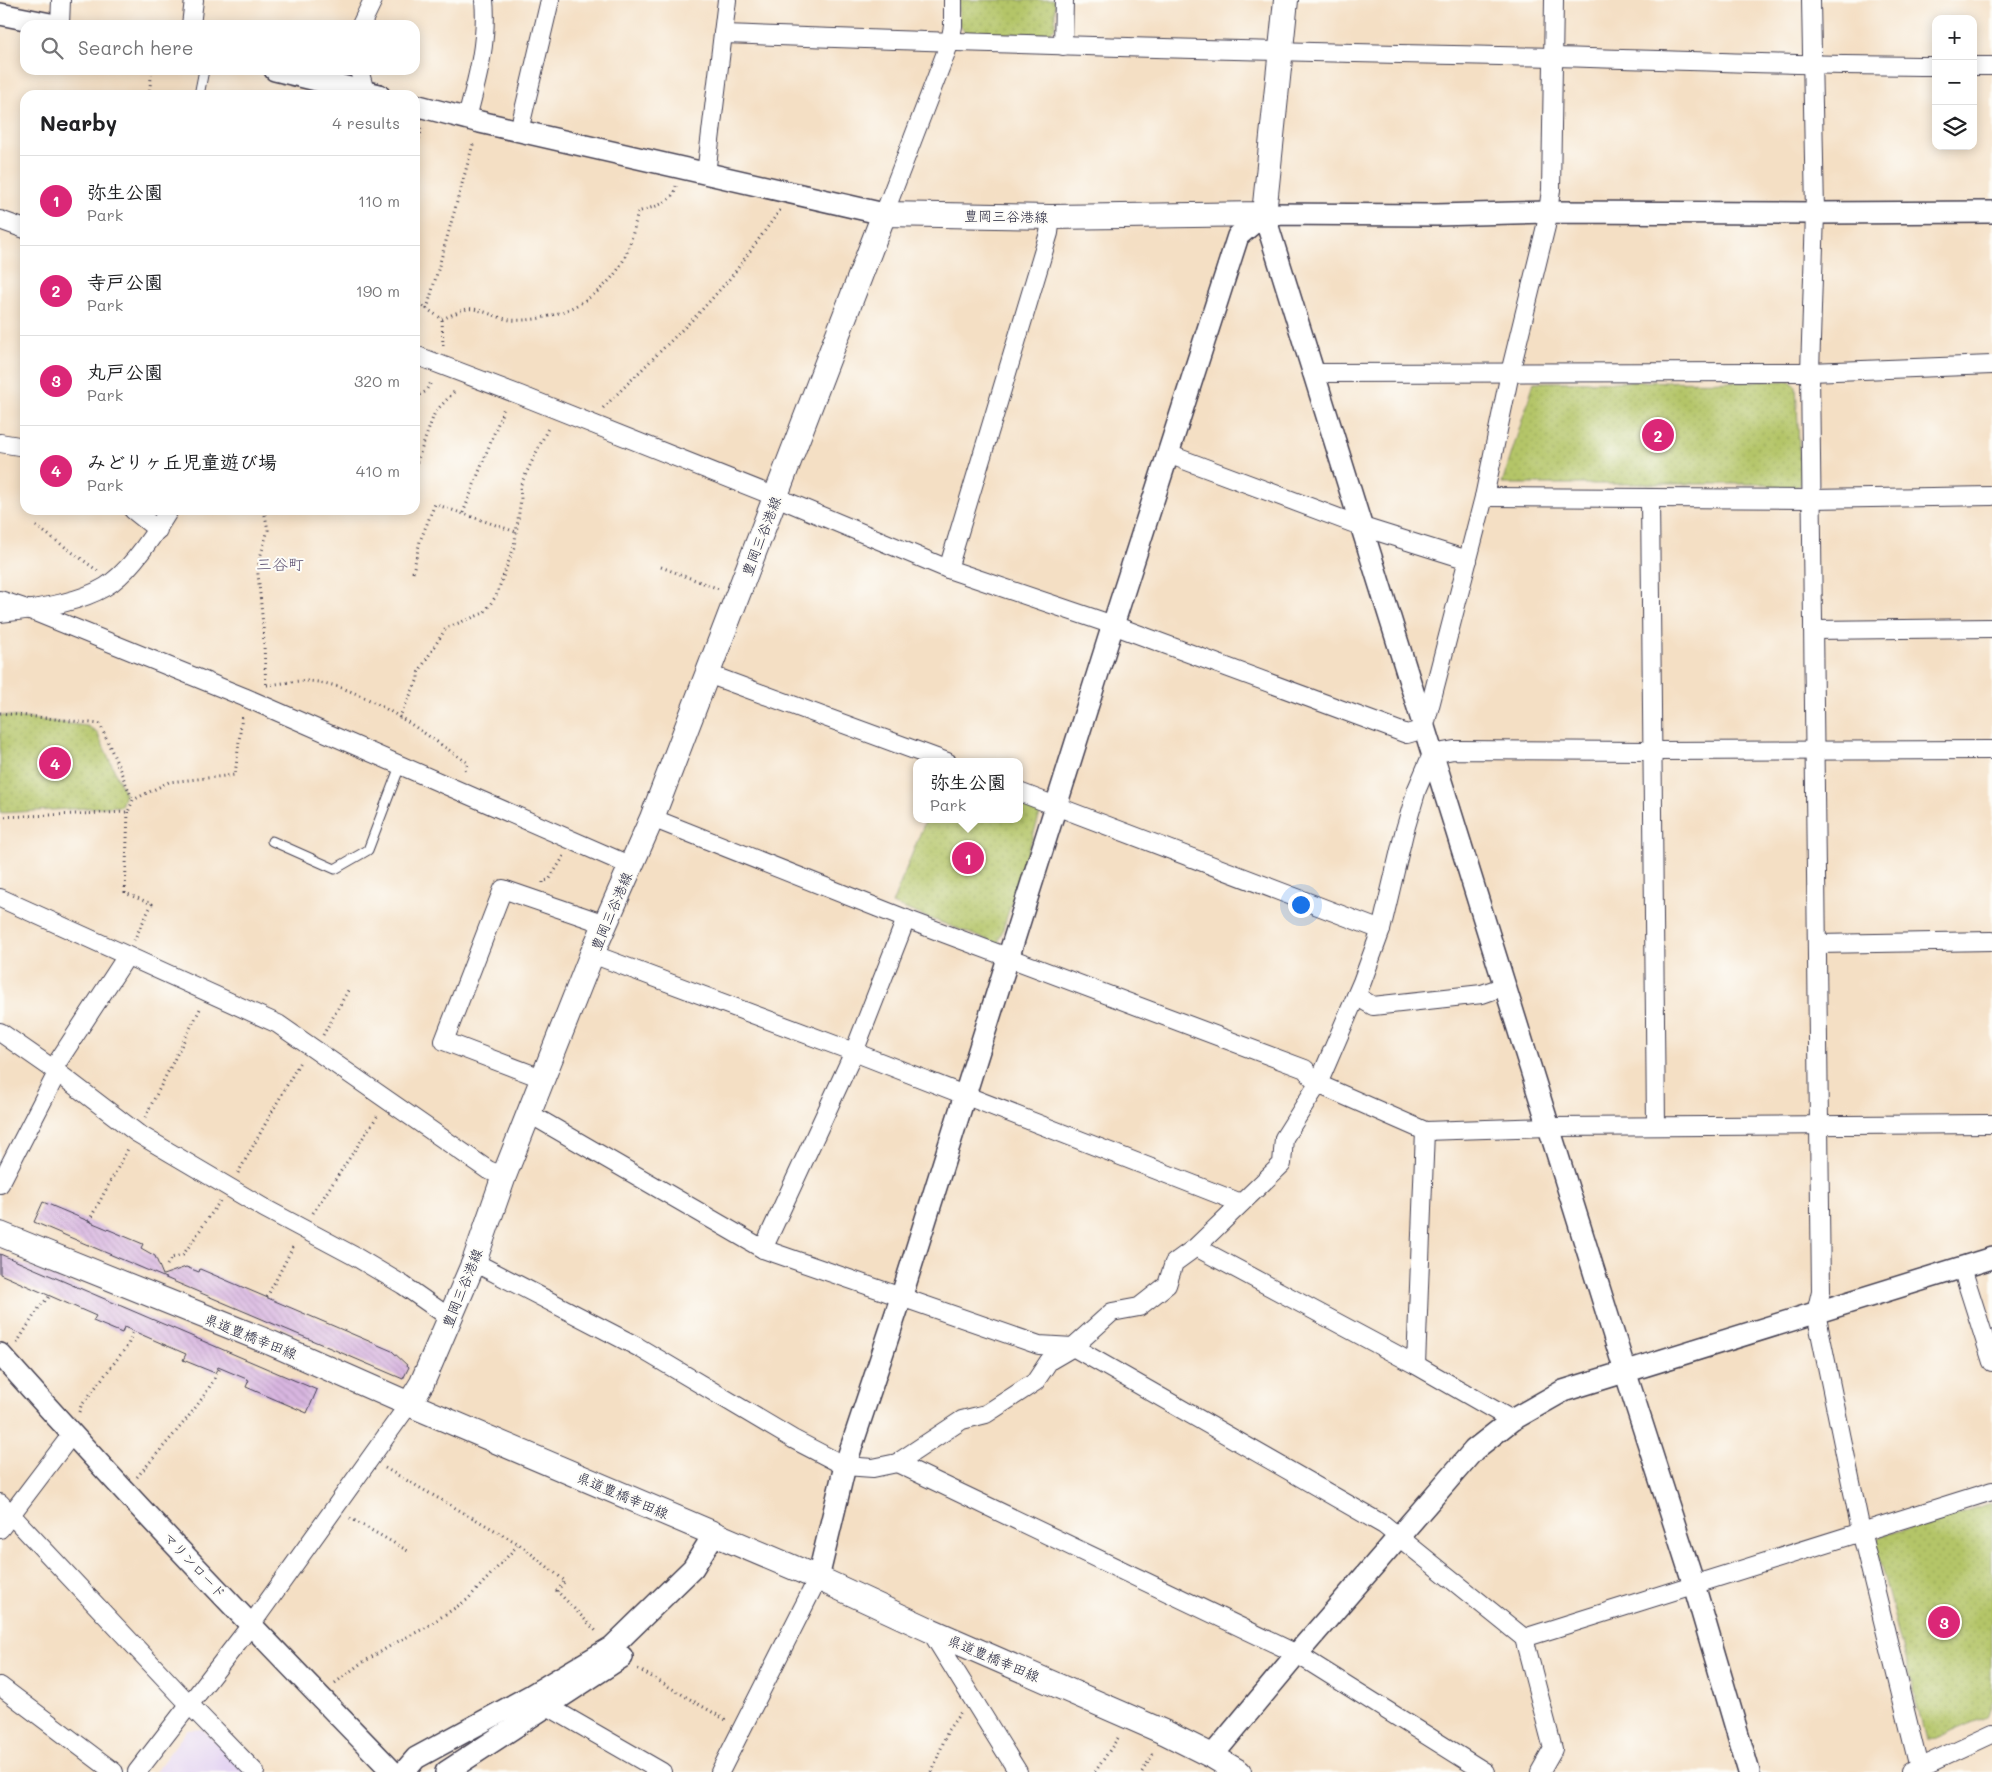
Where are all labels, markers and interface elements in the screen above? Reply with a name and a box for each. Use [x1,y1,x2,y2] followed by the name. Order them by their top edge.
[1932,15,1977,150] map controls
[1932,15,1977,60] button: +
[20,20,420,75] search box
[38,34,66,62] icon: search
[78,35,194,60] text: Search here
[1932,60,1977,105] button: −
[1932,105,1977,150] button: layers
[40,109,117,136] text: Nearby
[332,112,400,133] text: 4 results
[87,179,163,204] text: 弥生公園
[52,190,60,211] text: 1
[358,190,400,211] text: 110 m
[87,204,123,225] text: Park
[964,206,1048,226] street label: 豊岡三谷港線
[87,269,163,294] text: 寺戸公園
[52,280,60,301] text: 2
[356,280,400,301] text: 190 m
[87,294,123,315] text: Park
[87,359,163,384] text: 丸戸公園
[51,370,61,391] text: 3
[354,370,400,391] text: 320 m
[87,384,123,405] text: Park
[1642,416,1674,454] pin: 2
[87,449,277,474] text: みどりヶ丘児童遊び場
[51,460,61,481] text: 4
[356,460,400,481] text: 410 m
[87,474,123,495] text: Park
[737,493,785,579] street label: 豊岡三谷港線
[256,553,304,574] district label: 三谷町
[39,744,71,782] pin: 4
[913,758,1023,823] popup
[930,769,1006,794] text: 弥生公園
[930,794,966,815] text: Park
[952,839,984,877] pin: 1
[586,869,636,953] street label: 豊岡三谷港線
[1288,892,1314,918] your location
[437,1245,487,1331] street label: 豊岡三谷港線
[202,1309,300,1363] street label: 県道豊橋幸田線
[574,1467,672,1523] street label: 県道豊橋幸田線
[159,1528,231,1602] street label: マリンロード
[1928,1603,1960,1641] pin: 3
[945,1630,1043,1686] street label: 県道豊橋幸田線

